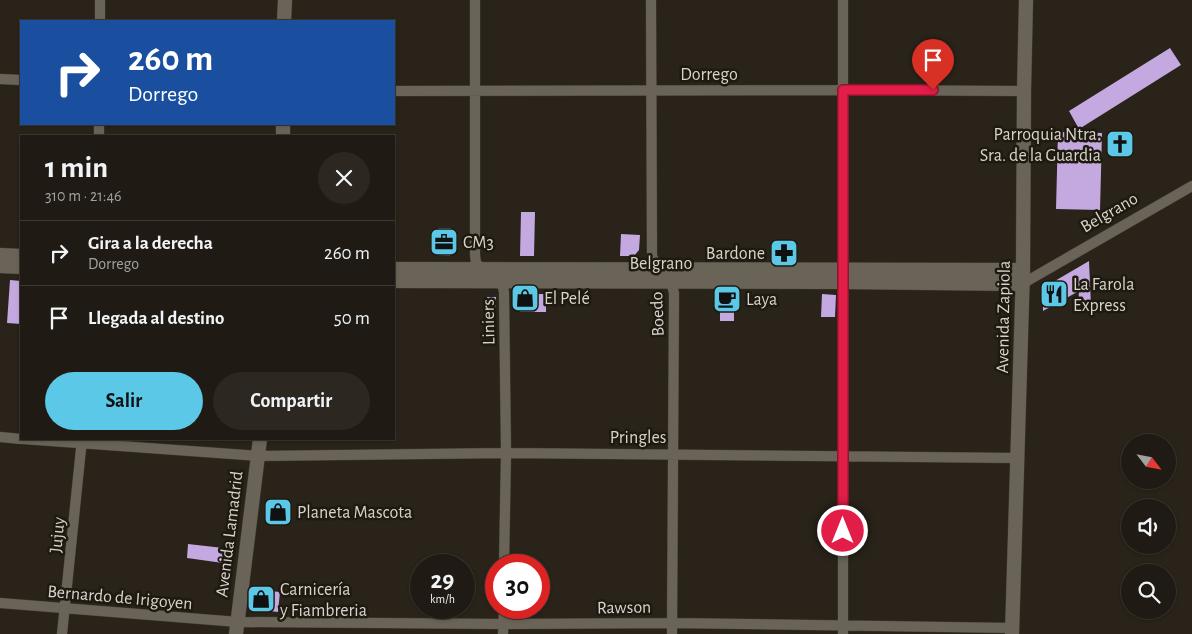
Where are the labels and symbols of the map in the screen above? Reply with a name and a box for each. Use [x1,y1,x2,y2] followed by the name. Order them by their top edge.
[912,39,954,90] pin
[680,66,738,84] street label: Dorrego
[980,126,1101,165] place label: Parroquia Ntra. Sra. de la Guardia
[1105,129,1135,159] church icon: Parroquia Ntra. Sra. de la Guardia
[1078,189,1141,236] street label: Belgrano
[429,227,459,257] office icon: CM3
[463,234,494,252] place label: CM3
[769,238,799,268] pharmacy icon: Bardone
[706,245,765,263] place label: Bardone
[630,255,693,273] street label: Belgrano
[994,260,1014,374] street label: Avenida Zapiola
[1073,276,1135,315] place label: La Farola Express
[1039,279,1069,309] restaurant icon: La Farola Express
[510,283,540,313] shop icon: El Pelé
[712,284,742,314] cafe icon: Laya
[544,290,590,308] place label: El Pelé
[648,291,668,337] street label: Boedo
[746,291,777,309] place label: Laya
[480,299,498,345] street label: Liniers
[610,429,666,447] street label: Pringles
[1121,434,1176,489] north arrow
[213,470,247,598] street label: Avenida Lamadrid
[263,497,293,527] shop icon: Planeta Mascota
[297,504,412,522] place label: Planeta Mascota
[816,504,868,556] position arrow
[47,516,69,554] street label: Jujuy
[485,554,550,619] speed limit sign: 30
[279,581,367,620] place label: Carnicería y Fiambreria
[47,583,193,613] street label: Bernardo de Irigoyen
[246,584,276,614] shop icon: Carnicería y Fiambreria
[597,599,651,617] street label: Rawson

